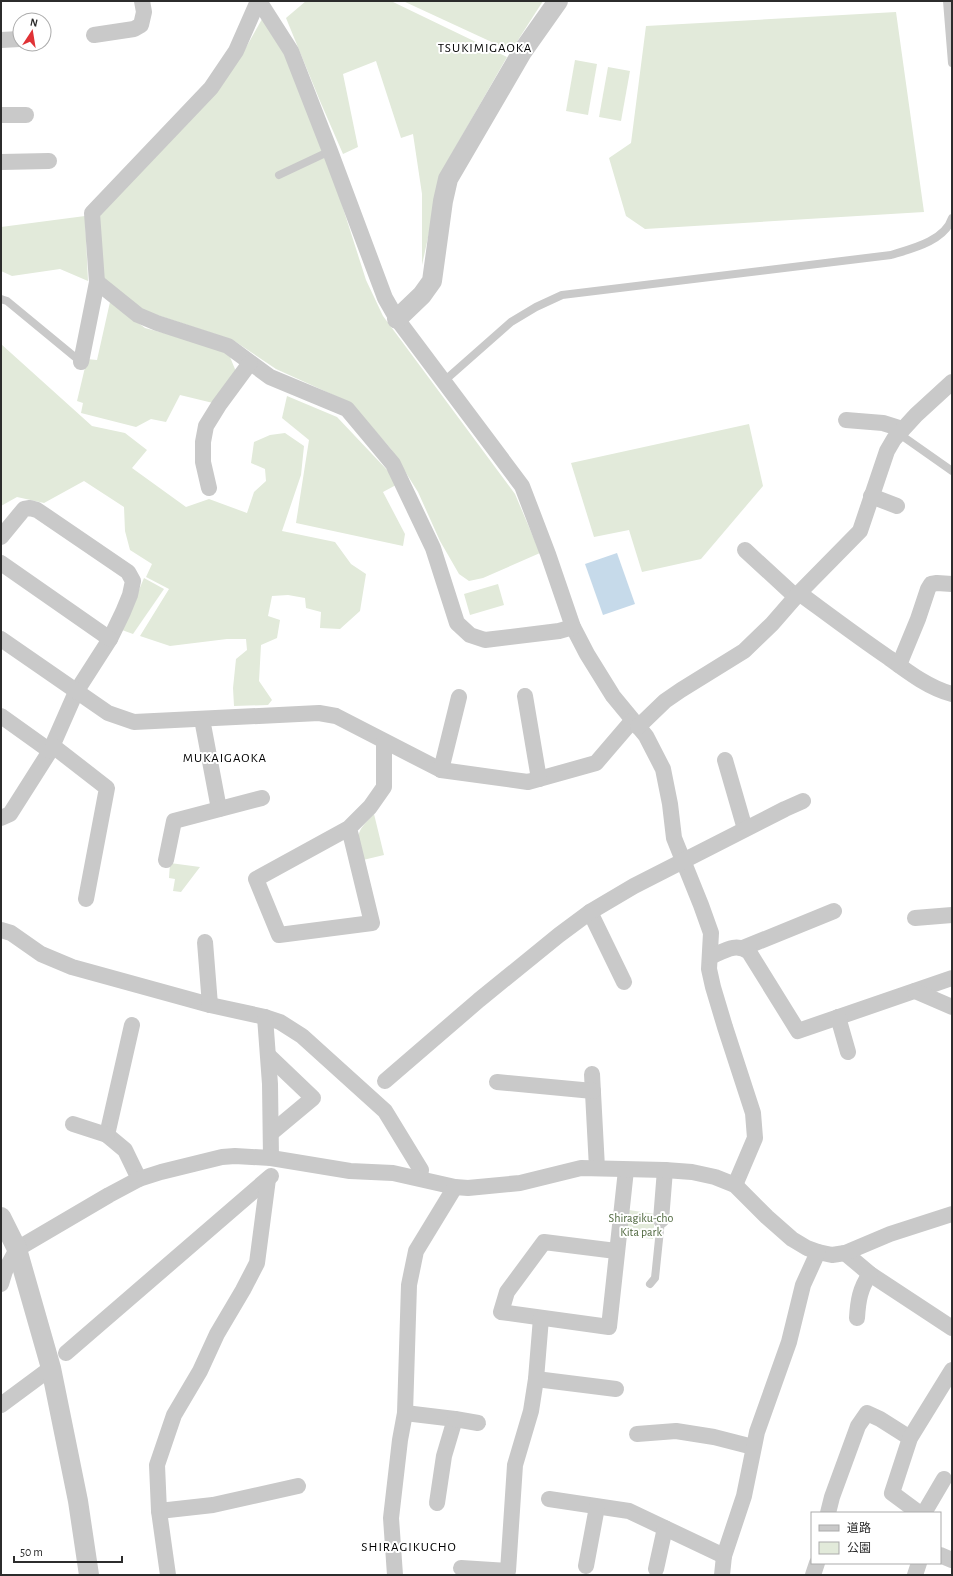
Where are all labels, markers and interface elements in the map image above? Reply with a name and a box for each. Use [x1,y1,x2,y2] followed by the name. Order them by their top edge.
[12,12,52,52] north arrow
[29,17,39,29] text: N
[438,42,532,55] district label: TSUKIMIGAOKA
[183,752,267,765] district label: MUKAIGAOKA
[609,1212,673,1238] park label: Shiragiku-cho Kita park
[811,1512,941,1564] legend
[847,1521,871,1534] text: 道路
[14,1538,122,1564] scale bar
[361,1541,457,1554] district label: SHIRAGIKUCHO
[847,1542,871,1554] text: 公園
[20,1546,43,1558] text: 50 m

